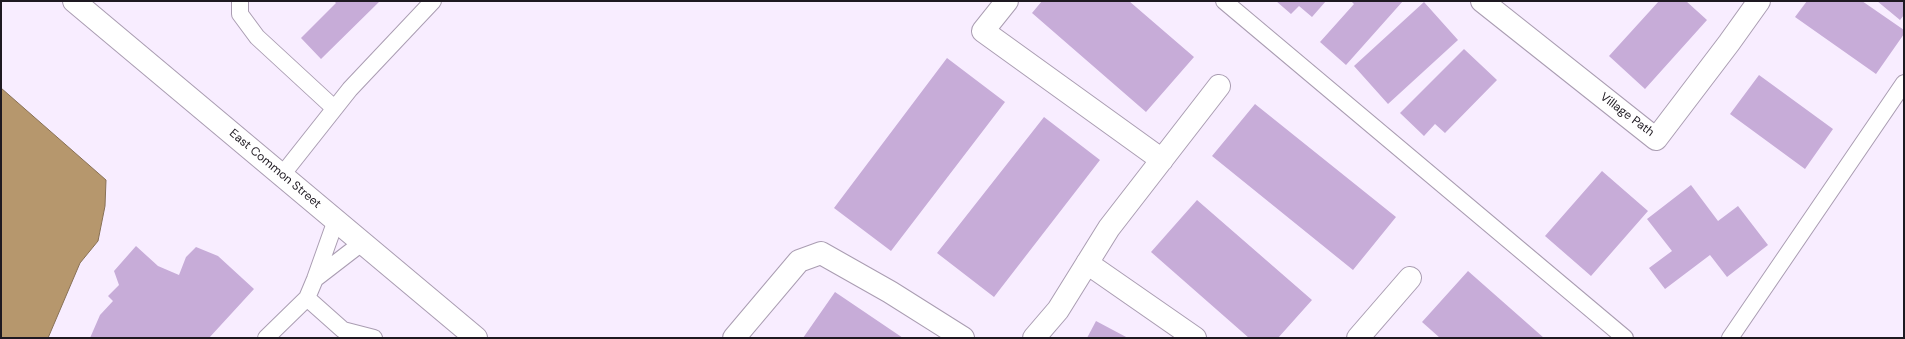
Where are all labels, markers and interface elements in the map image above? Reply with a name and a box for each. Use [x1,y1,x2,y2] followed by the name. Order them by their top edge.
[1597,90,1657,140] street label: Village Path
[226,126,324,212] street label: East Common Street

